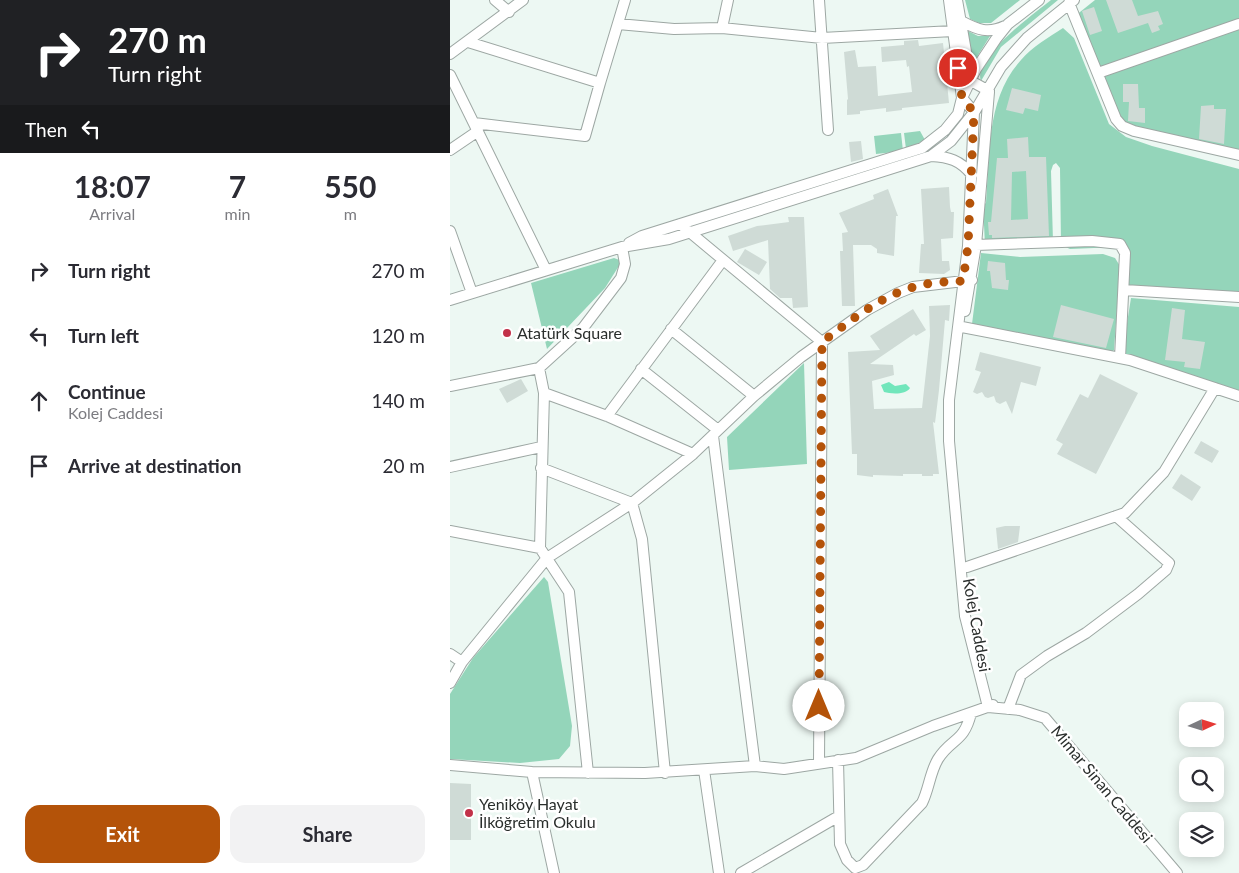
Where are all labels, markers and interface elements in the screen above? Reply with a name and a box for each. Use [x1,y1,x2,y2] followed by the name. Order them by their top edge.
[108,18,207,60] text: 270 m
[25,20,90,85] icon: right
[937,47,979,89] pin
[944,54,972,82] icon: arrive
[108,60,202,87] text: Turn right
[77,115,105,143] icon: left
[25,118,67,141] text: Then
[74,168,151,204] text: 18:07
[229,168,246,204] text: 7
[324,168,376,204] text: 550
[89,204,135,223] text: Arrival
[225,204,251,223] text: min
[344,204,357,223] text: m
[25,257,53,285] icon: right
[68,259,150,282] text: Turn right
[371,259,425,282] text: 270 m
[25,322,53,350] icon: left
[517,323,622,342] place label: Atatürk Square
[68,324,139,347] text: Turn left
[371,324,425,347] text: 120 m
[501,327,513,339] marker: Atatürk Square
[68,380,146,403] text: Continue
[25,387,53,415] icon: ahead
[371,389,425,412] text: 140 m
[68,403,163,422] text: Kolej Caddesi
[25,452,53,480] icon: arrive
[68,454,241,477] text: Arrive at destination
[382,454,425,477] text: 20 m
[960,576,995,673] street label: Kolej Caddesi
[792,679,844,731] position arrow
[1179,702,1224,748] north arrow
[1179,702,1224,857] map controls
[1048,721,1157,846] street label: Mimar Sinan Caddesi
[1179,757,1224,802] button: search
[479,794,596,831] place label: Yeniköy Hayat İlköğretim Okulu
[25,805,220,863] button: Exit
[230,805,425,863] button: Share
[463,807,475,819] marker: Yeniköy Hayat İlköğretim Okulu
[1179,812,1224,857] button: layers

